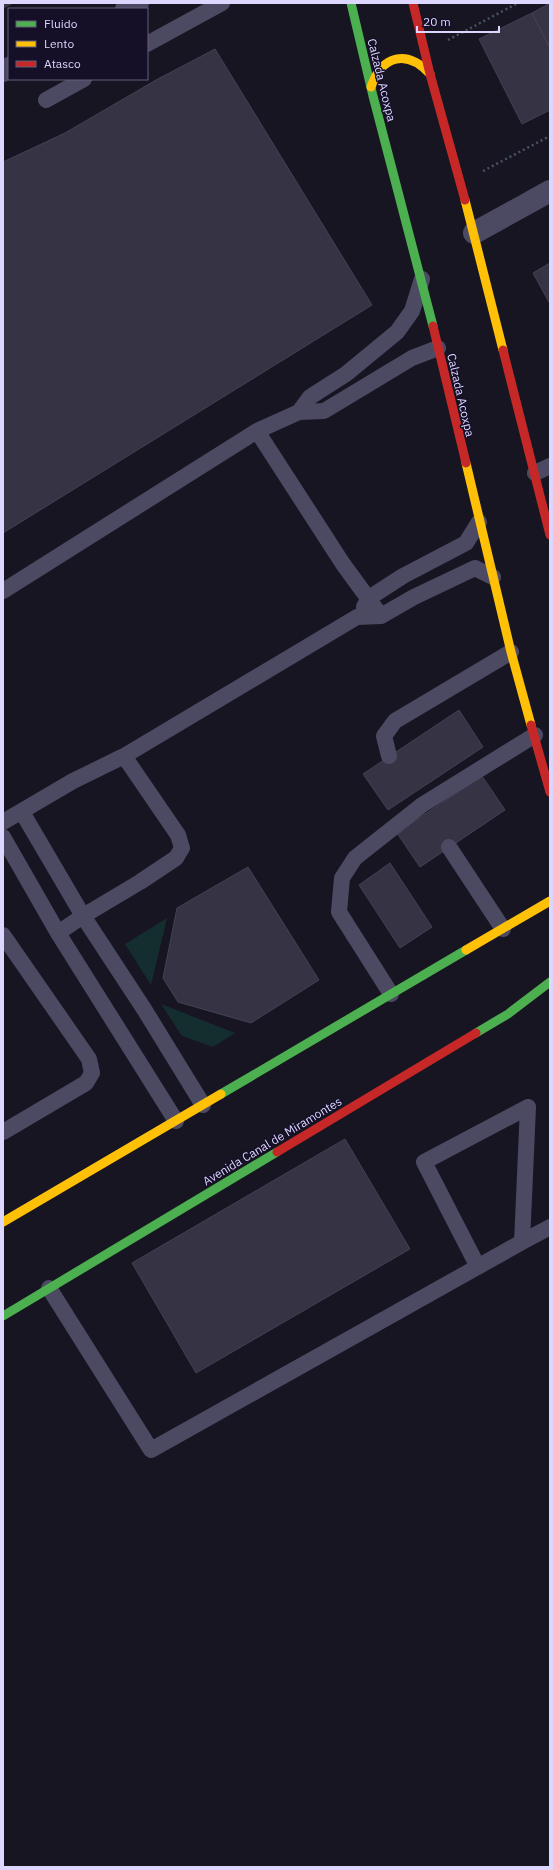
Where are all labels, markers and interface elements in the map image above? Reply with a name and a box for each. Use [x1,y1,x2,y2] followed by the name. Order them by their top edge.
[8,8,148,80] legend
[417,8,499,34] scale bar
[423,14,451,29] text: 20 m
[44,16,78,31] text: Fluido
[44,36,74,51] text: Lento
[364,37,400,124] street label: Calzada Acoxpa
[44,56,81,71] text: Atasco
[444,352,478,439] street label: Calzada Acoxpa
[200,1093,344,1189] street label: Avenida Canal de Miramontes

